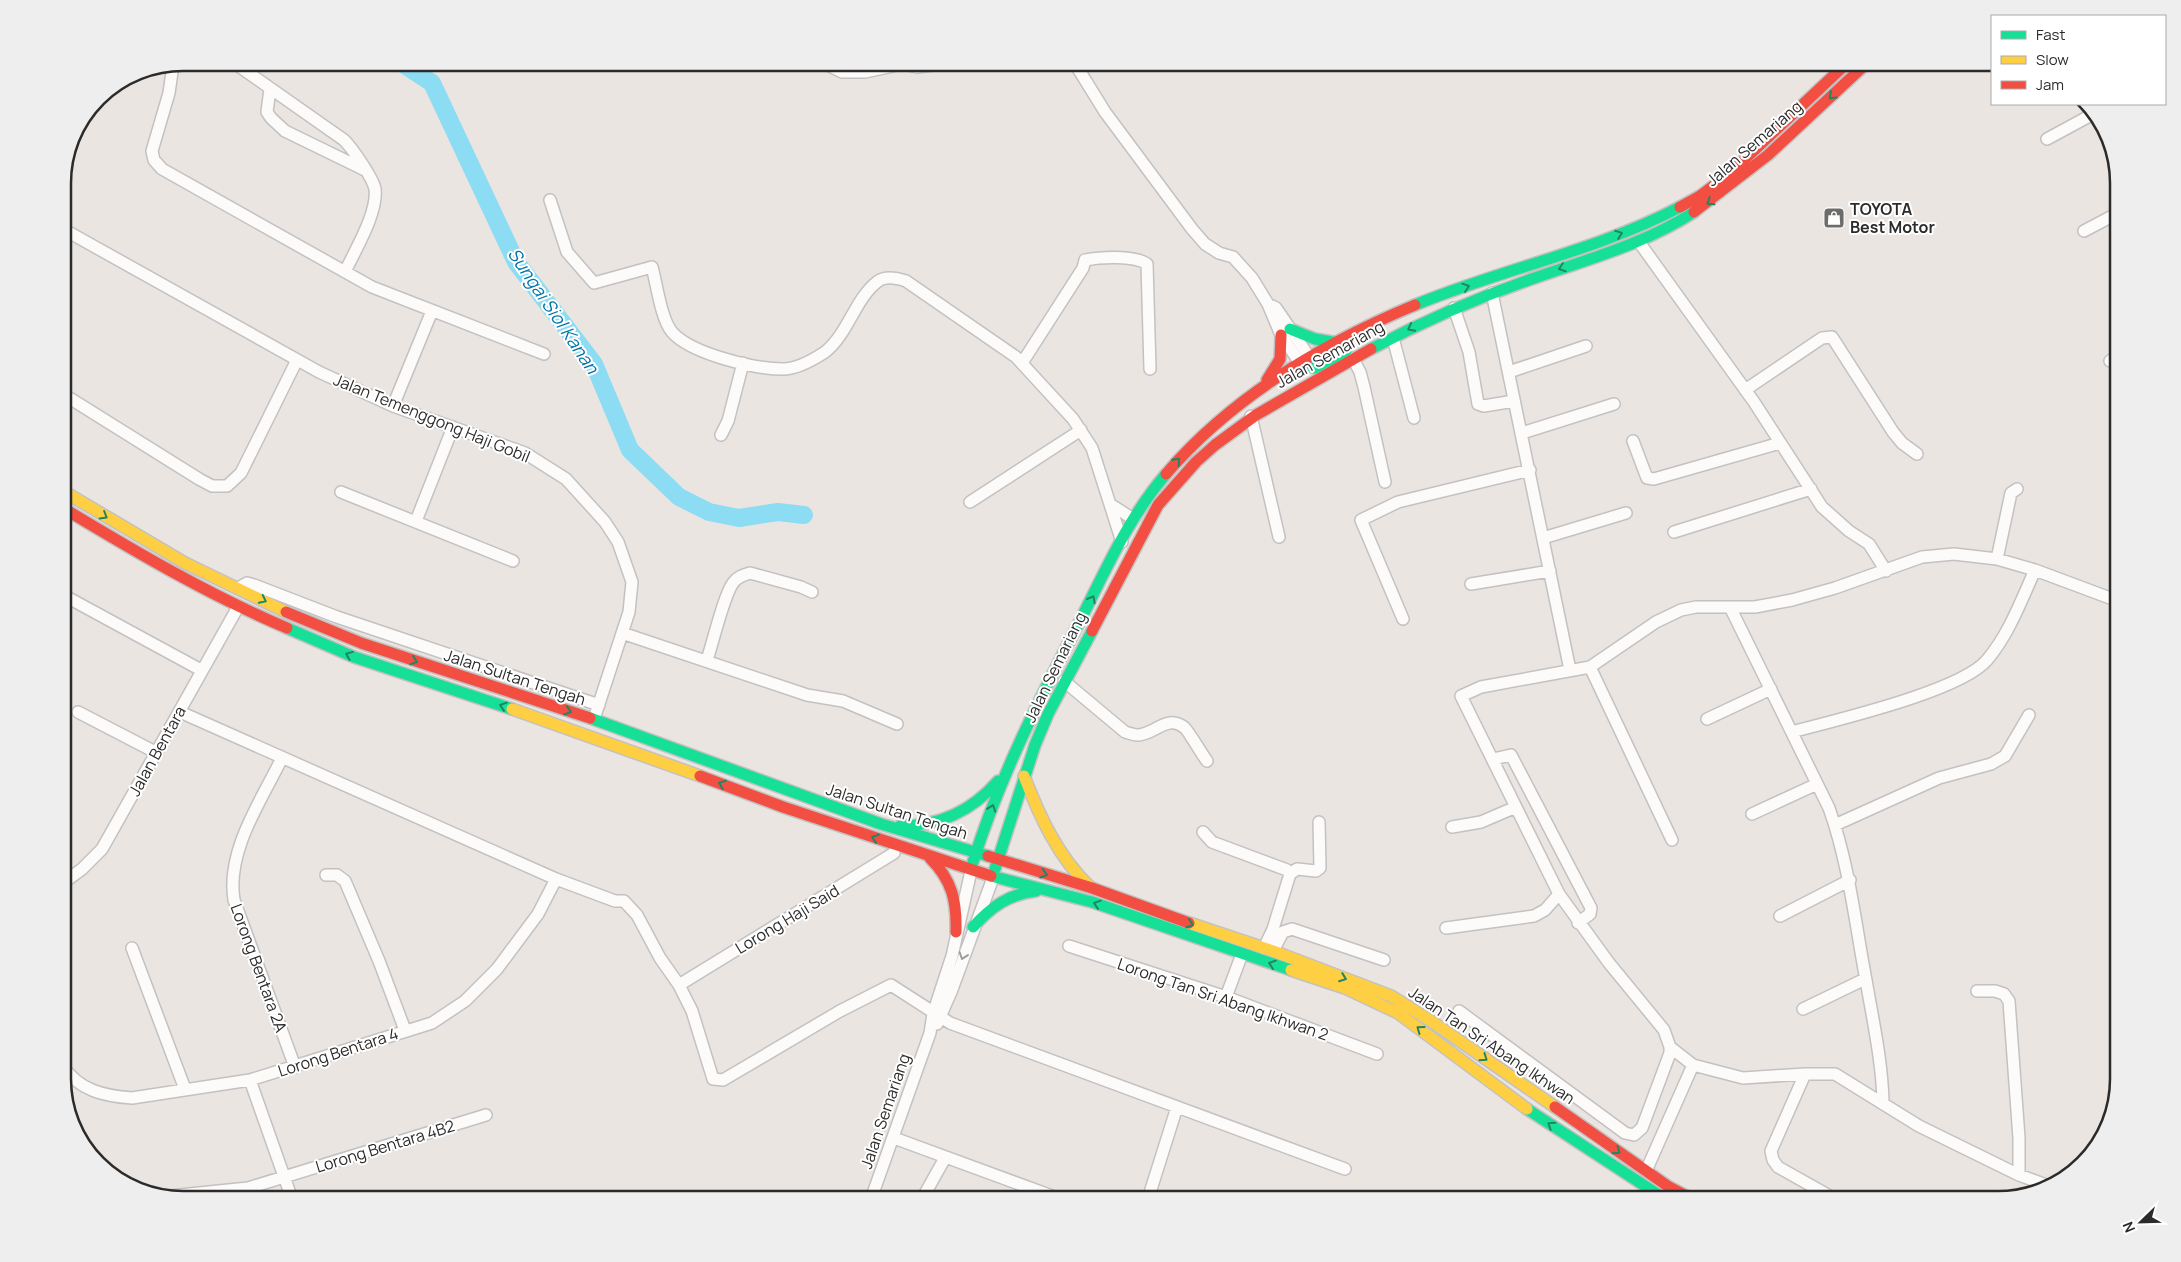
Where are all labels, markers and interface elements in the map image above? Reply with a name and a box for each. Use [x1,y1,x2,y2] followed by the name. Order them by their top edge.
[1991,15,2166,105] legend
[2036,24,2065,45] text: Fast
[2036,49,2069,70] text: Slow
[2036,74,2064,95] text: Jam
[1829,90,1838,99] one-way arrow
[1701,95,1807,191] street label: Jalan Semariang
[1706,196,1716,205] one-way arrow
[1850,198,1935,238] place label: TOYOTA Best Motor
[1822,206,1846,230] shop icon: TOYOTA Best Motor
[1614,230,1623,240] one-way arrow
[503,243,606,379] water label: Sungai Siol Kanan
[1558,262,1567,272] one-way arrow
[1461,283,1469,293] one-way arrow
[1272,315,1388,393] street label: Jalan Semariang
[1408,322,1417,332] one-way arrow
[330,368,534,468] street label: Jalan Temenggong Haji Gobil
[1171,458,1180,467] one-way arrow
[99,510,108,519] one-way arrow
[258,594,267,604] one-way arrow
[1086,595,1096,604] one-way arrow
[1019,608,1091,726] street label: Jalan Semariang
[441,644,589,710] street label: Jalan Sultan Tengah
[345,651,353,661] one-way arrow
[409,655,417,665] one-way arrow
[123,702,191,800] street label: Jalan Bentara
[499,702,507,712] one-way arrow
[564,705,572,715] one-way arrow
[823,778,971,844] street label: Jalan Sultan Tengah
[718,780,727,790] one-way arrow
[986,804,996,813] one-way arrow
[872,833,880,843] one-way arrow
[1040,868,1048,878] one-way arrow
[731,879,843,959] street label: Lorong Haji Said
[1094,900,1102,910] one-way arrow
[226,901,292,1035] street label: Lorong Bentara 2A
[1186,918,1194,928] one-way arrow
[959,952,969,960] one-way arrow
[1115,952,1331,1046] street label: Lorong Tan Sri Abang Ikhwan 2
[1268,960,1277,970] one-way arrow
[1339,972,1347,982] one-way arrow
[1404,981,1580,1109] street label: Jalan Tan Sri Abang Ikhwan
[275,1022,401,1082] street label: Lorong Bentara 4
[1416,1026,1426,1035] one-way arrow
[855,1050,915,1172] street label: Jalan Semariang
[1478,1052,1488,1061] one-way arrow
[313,1114,457,1178] street label: Lorong Bentara 4B2
[1547,1122,1557,1131] one-way arrow
[1611,1145,1621,1154] one-way arrow
[2116,1197,2166,1247] north arrow
[2118,1219,2139,1236] text: N

